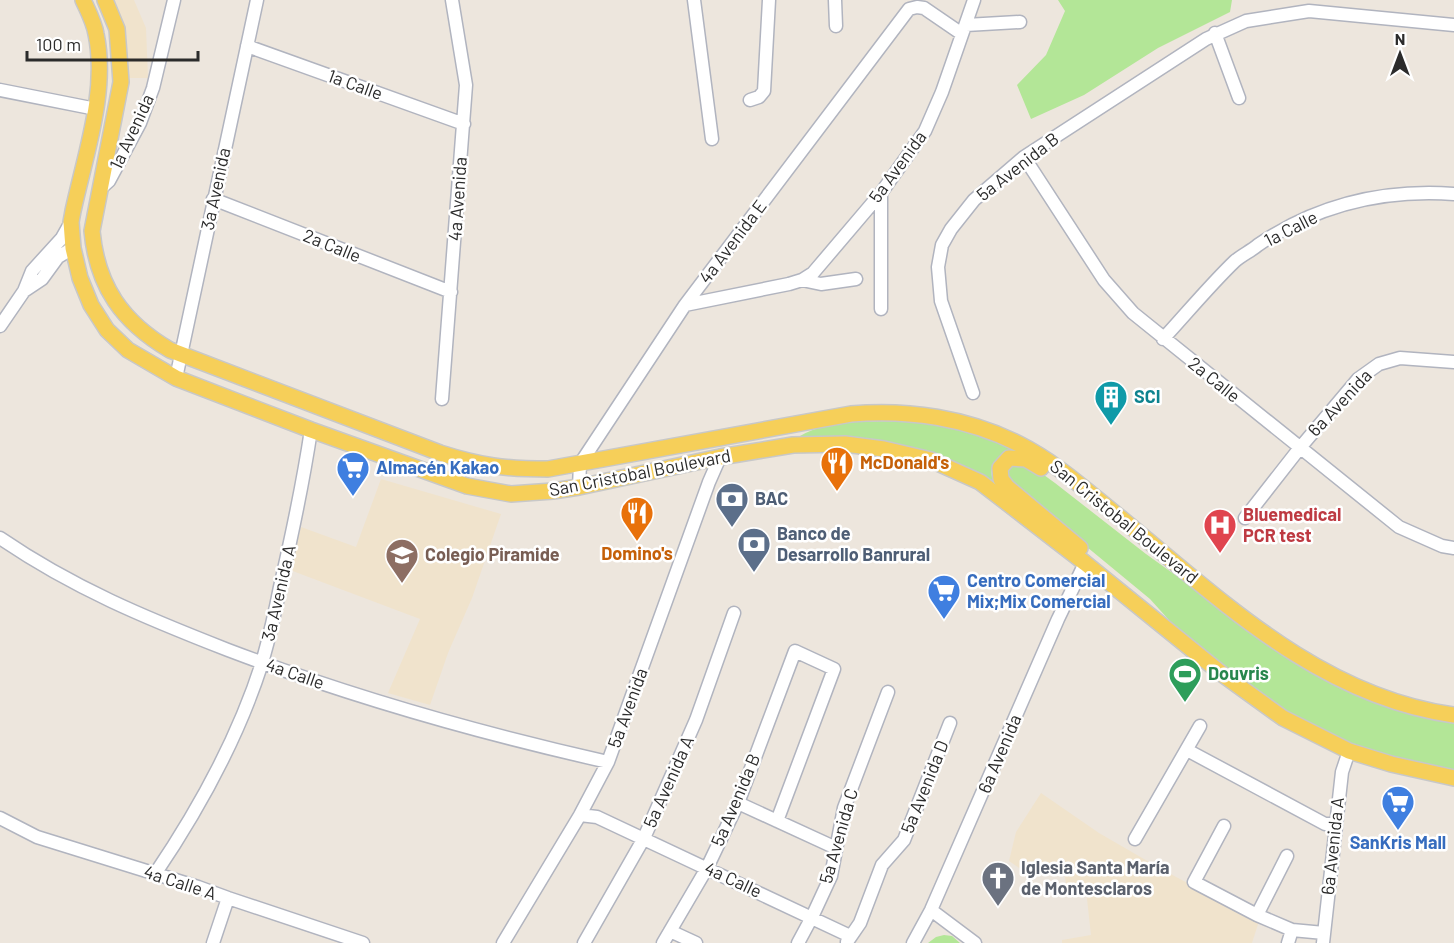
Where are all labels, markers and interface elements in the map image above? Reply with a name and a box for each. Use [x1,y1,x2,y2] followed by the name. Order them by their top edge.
[27,24,198,62] scale bar
[1370,24,1430,84] north arrow
[1395,29,1405,48] text: N
[36,33,81,55] text: 100 m
[325,64,386,104] street label: 1a Calle
[104,90,158,173] street label: 1a Avenida
[864,126,931,207] street label: 5a Avenida
[972,127,1063,205] street label: 5a Avenida B
[196,146,234,232] street label: 3a Avenida
[443,156,471,242] street label: 4a Avenida
[694,195,771,287] street label: 4a Avenida E
[1260,205,1321,251] street label: 1a Calle
[300,224,364,267] street label: 2a Calle
[1184,352,1245,407] street label: 2a Calle
[1303,364,1376,440] street label: 6a Avenida
[1093,379,1129,426] building icon: SCI
[1134,385,1160,407] place label: SCI
[547,444,733,500] street label: San Cristobal Boulevard
[819,445,855,492] restaurant icon: McDonald's
[335,450,371,497] supermarket icon: Almacén Kakao
[860,451,949,473] place label: McDonald's
[1046,455,1203,588] street label: San Cristobal Boulevard
[376,456,499,478] place label: Almacén Kakao
[714,481,750,528] bank icon: BAC
[755,487,788,509] place label: BAC
[619,495,655,542] restaurant icon: Domino's
[1243,503,1341,546] place label: Bluemedical PCR test
[1202,507,1238,554] hospital icon: Bluemedical PCR test
[777,522,930,565] place label: Banco de Desarrollo Banrural
[736,526,772,573] bank icon: Banco de Desarrollo Banrural
[384,537,420,584] school or university icon: Colegio Piramide
[256,542,300,643] street label: 3a Avenida A
[601,542,673,564] place label: Domino's
[425,543,560,565] place label: Colegio Piramide
[967,569,1111,612] place label: Centro Comercial Mix;Mix Comercial
[926,573,962,620] supermarket icon: Centro Comercial Mix;Mix Comercial
[263,653,328,693] street label: 4a Calle
[1167,656,1203,703] sports icon: Douvris
[1208,662,1269,684] place label: Douvris
[602,665,652,751] street label: 5a Avenida
[973,711,1026,796] street label: 6a Avenida
[638,732,698,831] street label: 5a Avenida A
[895,737,953,836] street label: 5a Avenida D
[706,750,764,849] street label: 5a Avenida B
[1380,784,1416,831] supermarket icon: SanKris Mall
[814,786,862,886] street label: 5a Avenida C
[1316,796,1348,896] street label: 6a Avenida A
[1350,831,1446,853] place label: SanKris Mall
[701,856,766,902] street label: 4a Calle
[1021,856,1170,899] place label: Iglesia Santa María de Montesclaros
[141,860,219,904] street label: 4a Calle A
[980,860,1016,907] church icon: Iglesia Santa María de Montesclaros

